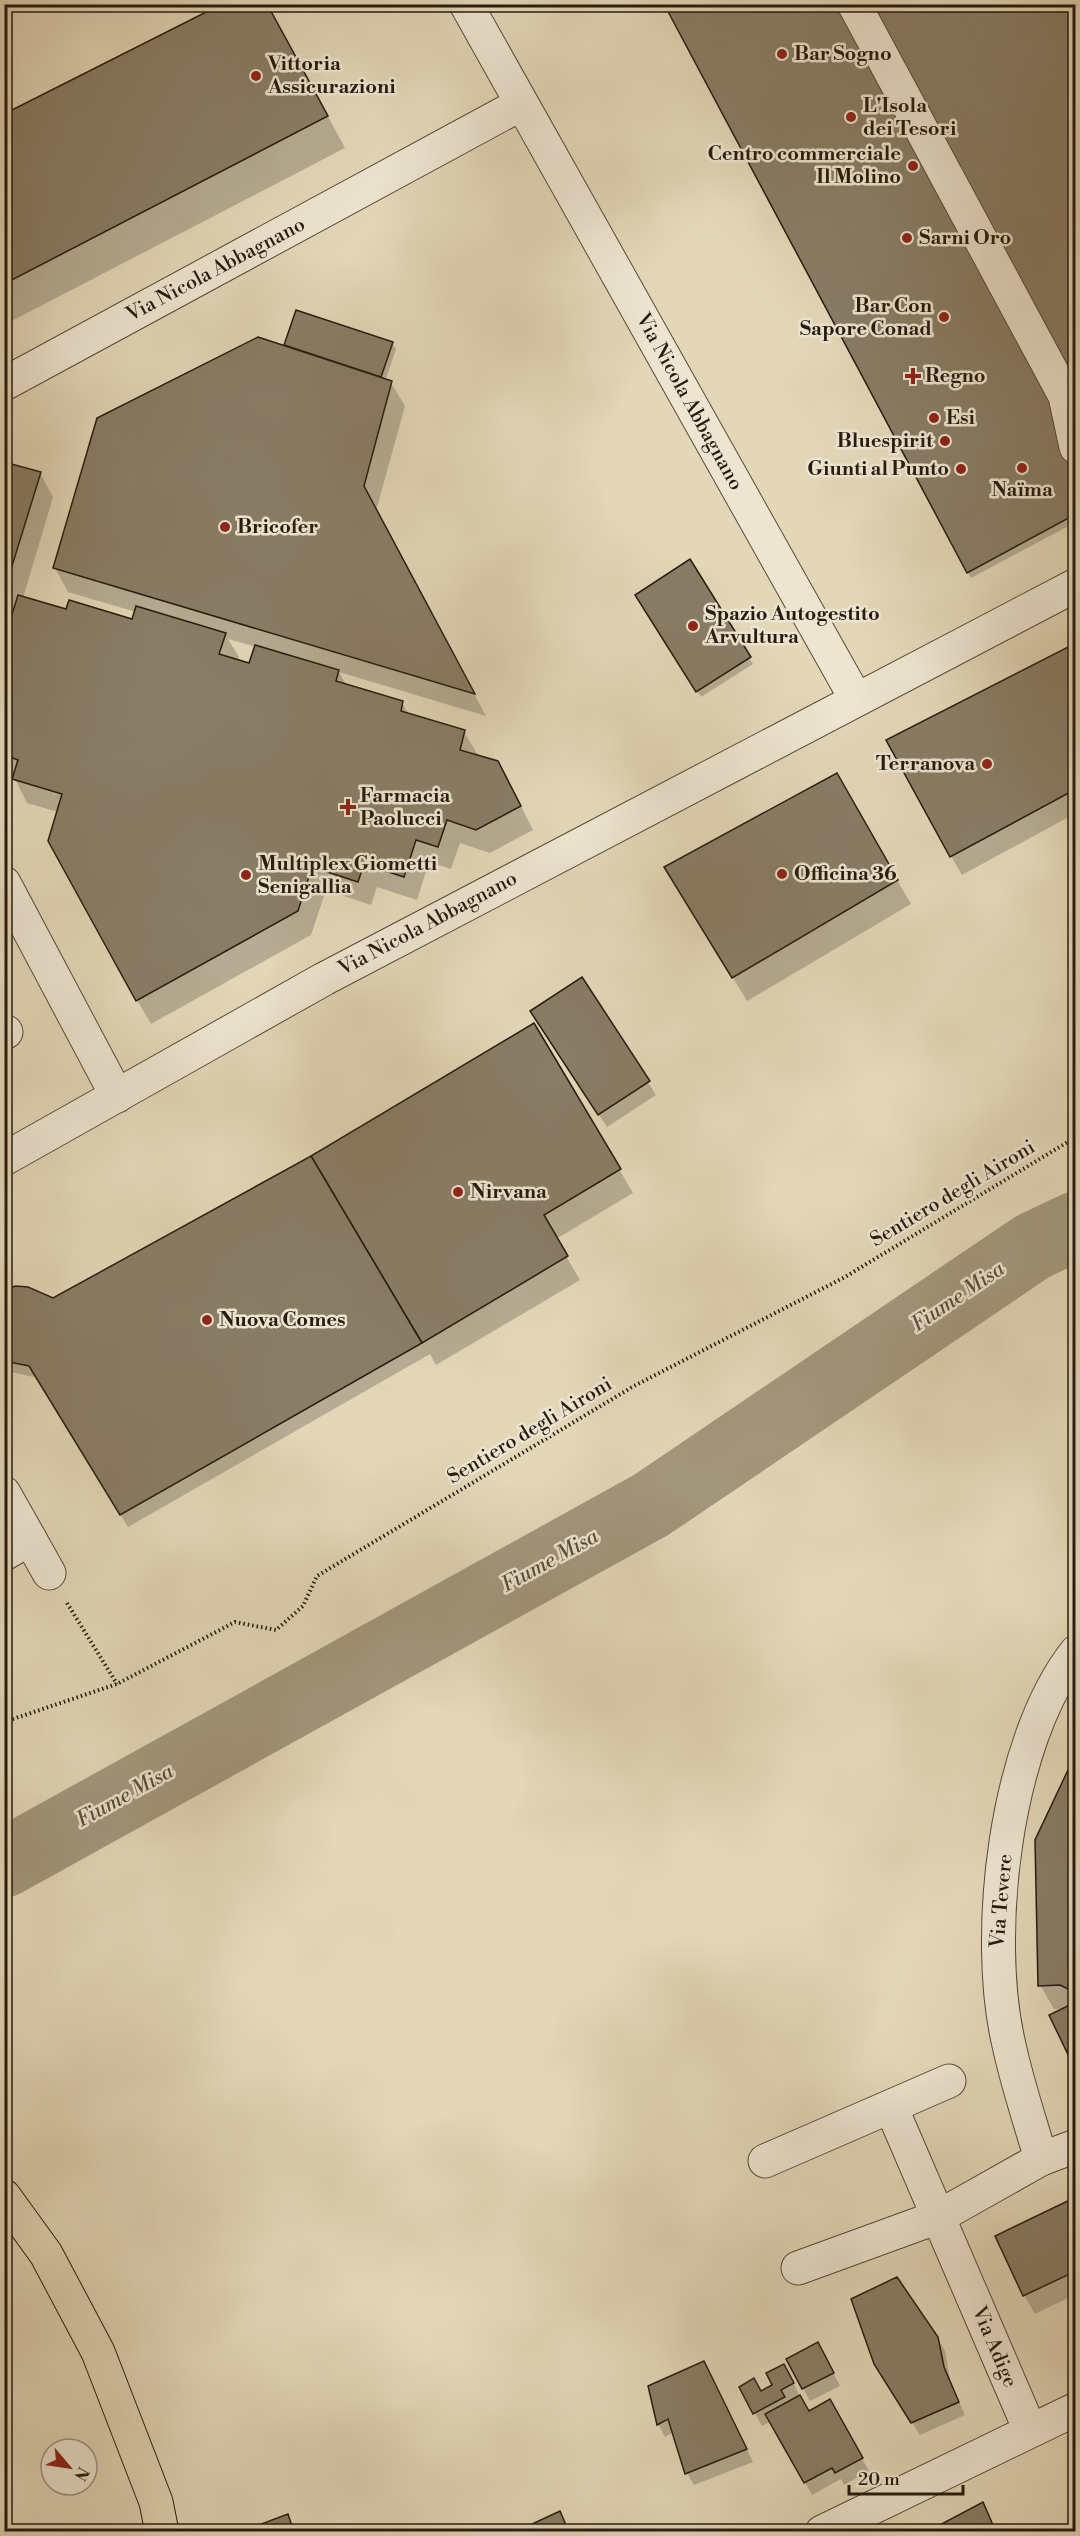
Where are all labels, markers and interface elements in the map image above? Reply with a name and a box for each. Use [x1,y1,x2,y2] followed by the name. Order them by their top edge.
[794,42,892,67] place label: Bar Sogno
[775,47,789,61] marker: Bar Sogno
[267,52,396,100] place label: Vittoria Assicurazioni
[249,69,263,83] marker: Vittoria Assicurazioni
[863,94,957,142] place label: L'Isola dei Tesori
[844,110,858,124] marker: L'Isola dei Tesori
[708,142,901,190] place label: Centro commerciale Il Molino
[906,159,920,173] marker: Centro commerciale Il Molino
[121,212,310,328] street label: Via Nicola Abbagnano
[919,226,1011,251] place label: Sarni Oro
[900,231,914,245] marker: Sarni Oro
[800,294,933,342] place label: Bar Con Sapore Conad
[629,308,748,495] street label: Via Nicola Abbagnano
[937,310,951,324] marker: Bar Con Sapore Conad
[925,364,986,389] place label: Regno
[906,369,920,383] marker: Regno
[946,406,976,431] place label: Esi
[927,411,941,425] marker: Esi
[837,429,934,454] place label: Bluespirit
[938,434,952,448] marker: Bluespirit
[807,457,949,482] place label: Giunti al Punto
[1015,461,1029,475] marker: Naïma
[954,462,968,476] marker: Giunti al Punto
[991,478,1053,503] place label: Naïma
[237,515,318,540] place label: Bricofer
[218,520,232,534] marker: Bricofer
[704,602,880,650] place label: Spazio Autogestito Arvultura
[686,619,700,633] marker: Spazio Autogestito Arvultura
[876,752,975,777] place label: Terranova
[980,757,994,771] marker: Terranova
[360,784,450,832] place label: Farmacia Paolucci
[341,800,355,814] marker: Farmacia Paolucci
[258,852,438,900] place label: Multiplex Giometti Senigallia
[794,862,897,887] place label: Officina 36
[333,866,522,982] street label: Via Nicola Abbagnano
[775,867,789,881] marker: Officina 36
[239,868,253,882] marker: Multiplex Giometti Senigallia
[866,1135,1040,1253] street label: Sentiero degli Aironi
[470,1180,547,1205] place label: Nirvana
[451,1185,465,1199] marker: Nirvana
[906,1256,1010,1338] water label: Fiume Misa
[219,1308,346,1333] place label: Nuova Comes
[200,1313,214,1327] marker: Nuova Comes
[443,1372,617,1490] street label: Sentiero degli Aironi
[497,1523,603,1598] water label: Fiume Misa
[72,1758,178,1833] water label: Fiume Misa
[985,1853,1019,1950] street label: Via Tevere
[965,2302,1022,2391] street label: Via Adige
[39,2437,99,2497] north arrow
[849,2458,963,2496] scale bar
[69,2463,93,2484] text: N
[858,2468,900,2491] text: 20 m

